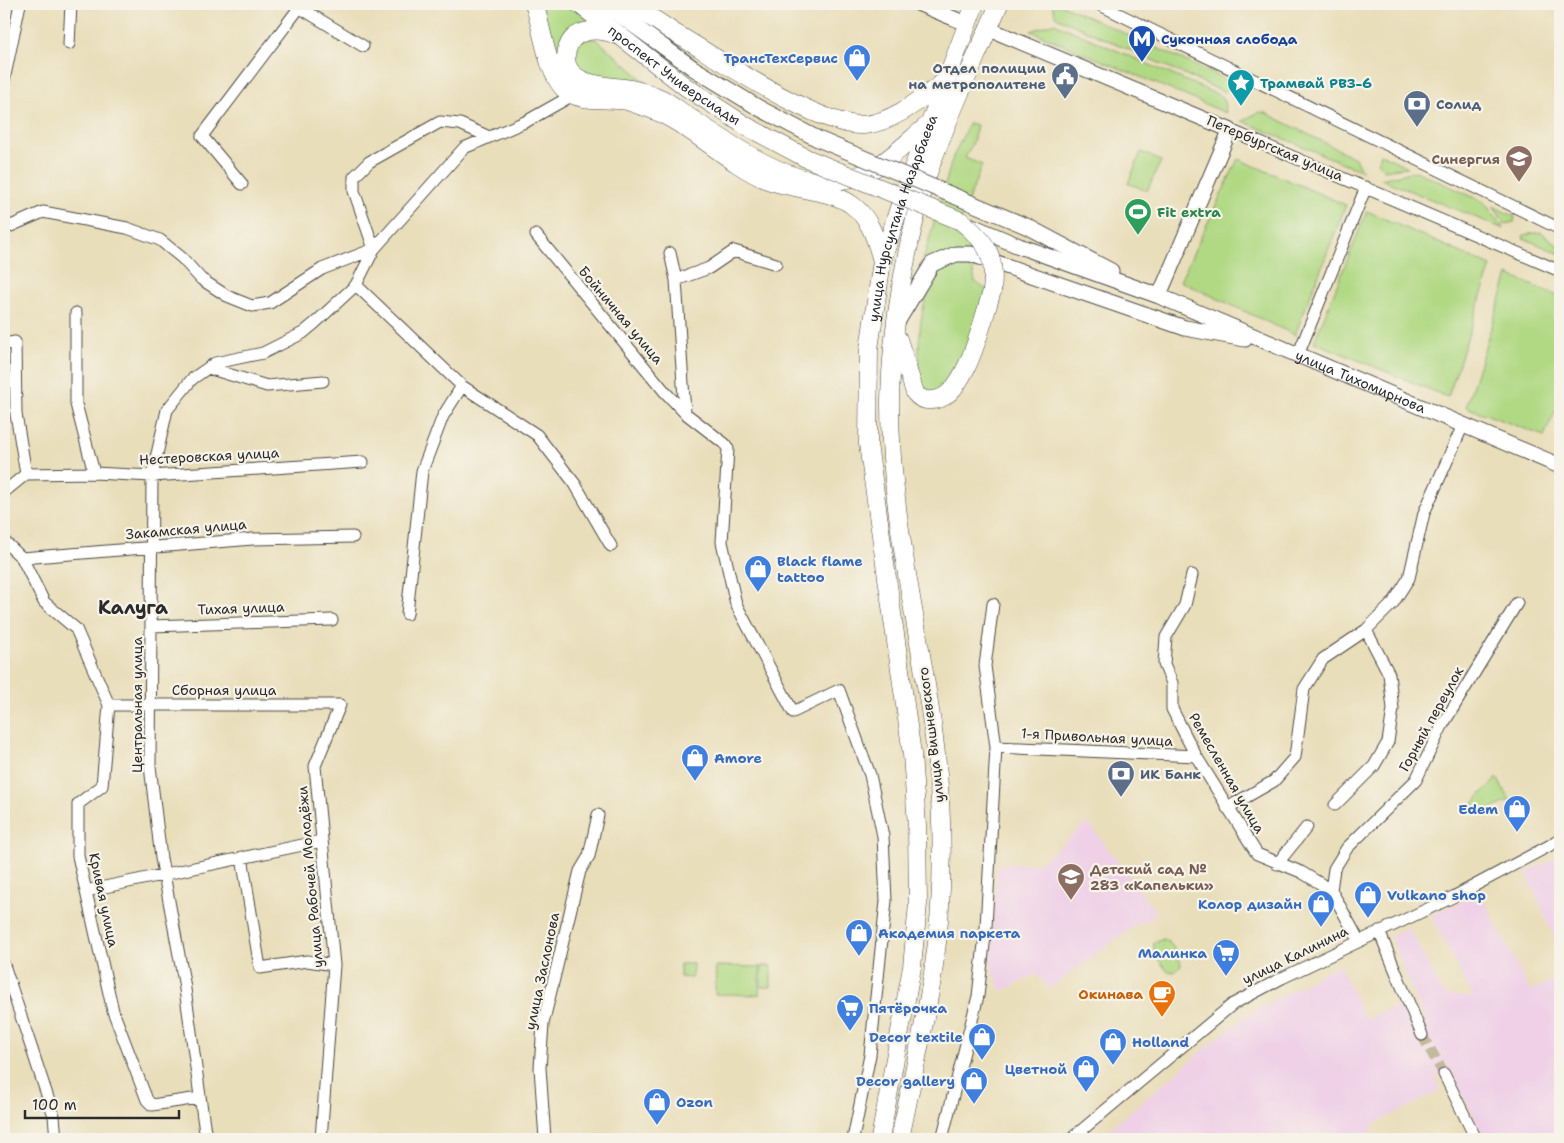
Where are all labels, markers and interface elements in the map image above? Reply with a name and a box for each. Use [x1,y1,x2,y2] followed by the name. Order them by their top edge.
[605,21,744,129] street label: проспект Универсиады
[1127,24,1157,63] metro station icon: Суконная слобода
[1161,30,1298,48] place label: Суконная слобода
[842,43,872,82] shop icon: ТрансТехСервис
[723,49,838,67] place label: ТрансТехСервис
[908,59,1046,93] place label: Отдел полиции на метрополитене
[1050,61,1080,100] public building icon: Отдел полиции на метрополитене
[1226,68,1256,107] place icon: Трамвай РВЗ-6
[1260,74,1372,92] place label: Трамвай РВЗ-6
[1402,89,1432,128] bank icon: Солид
[1436,95,1481,113] place label: Солид
[1204,111,1346,185] street label: Петербургская улица
[864,112,941,323] street label: улица Нурсултана Назарбаева
[1504,144,1534,183] school or university icon: Синергия
[1431,150,1500,168] place label: Синергия
[1123,197,1153,236] sports icon: Fit extra
[1157,203,1221,221] place label: Fit extra
[575,262,667,368] street label: Бойничная улица
[1293,346,1429,417] street label: улица Тихомирнова
[138,443,280,469] street label: Нестеровская улица
[125,515,248,543] street label: Закамская улица
[777,552,863,586] place label: Black flame tattoo
[743,554,773,593] shop icon: Black flame tattoo
[98,595,168,620] district label: Калуга
[197,597,285,619] street label: Тихая улица
[128,637,146,773] street label: Центральная улица
[1395,663,1468,775] street label: Горный переулок
[914,666,948,804] street label: улица Вишневского
[172,681,277,699] street label: Сборная улица
[1185,709,1269,837] street label: Ремесленная улица
[1021,724,1174,750] street label: 1-я Привольная улица
[680,743,710,782] shop icon: Amore
[714,749,762,767] place label: Amore
[1106,759,1136,798] bank icon: ИК Банк
[1140,765,1201,783] place label: ИК Банк
[293,785,327,969] street label: улица Рабочей Молодёжи
[1502,794,1532,833] shop icon: Edem
[1458,800,1498,818] place label: Edem
[85,851,123,949] street label: Кривая улица
[1090,860,1214,894] place label: Детский сад № 283 «Капельки»
[1056,862,1086,901] school or university icon: Детский сад № 283 «Капельки»
[1353,880,1383,919] shop icon: Vulkano shop
[1387,886,1486,904] place label: Vulkano shop
[1306,889,1336,928] shop icon: Колор дизайн
[1198,895,1302,913] place label: Колор дизайн
[521,910,563,1032] street label: улица Заслонова
[844,918,874,957] shop icon: Академия паркета
[1239,921,1351,988] street label: улица Калинина
[878,924,1021,942] place label: Академия паркета
[1211,938,1241,977] supermarket icon: Малинка
[1138,944,1207,962] place label: Малинка
[1147,979,1177,1018] cafe icon: Окинава
[1078,985,1143,1003] place label: Окинава
[835,993,865,1032] supermarket icon: Пятёрочка
[869,999,948,1017] place label: Пятёрочка
[967,1022,997,1061] shop icon: Decor textile
[1098,1027,1128,1066] shop icon: Holland
[869,1028,963,1046] place label: Decor textile
[1132,1033,1189,1051] place label: Holland
[1071,1054,1101,1093] shop icon: Цветной
[1005,1060,1067,1078] place label: Цветной
[959,1066,989,1105] shop icon: Decor gallery
[856,1072,955,1090] place label: Decor gallery
[642,1087,672,1126] shop icon: Ozon
[25,1088,179,1120] scale bar
[676,1093,713,1111] place label: Ozon
[32,1095,77,1115] text: 100 m

